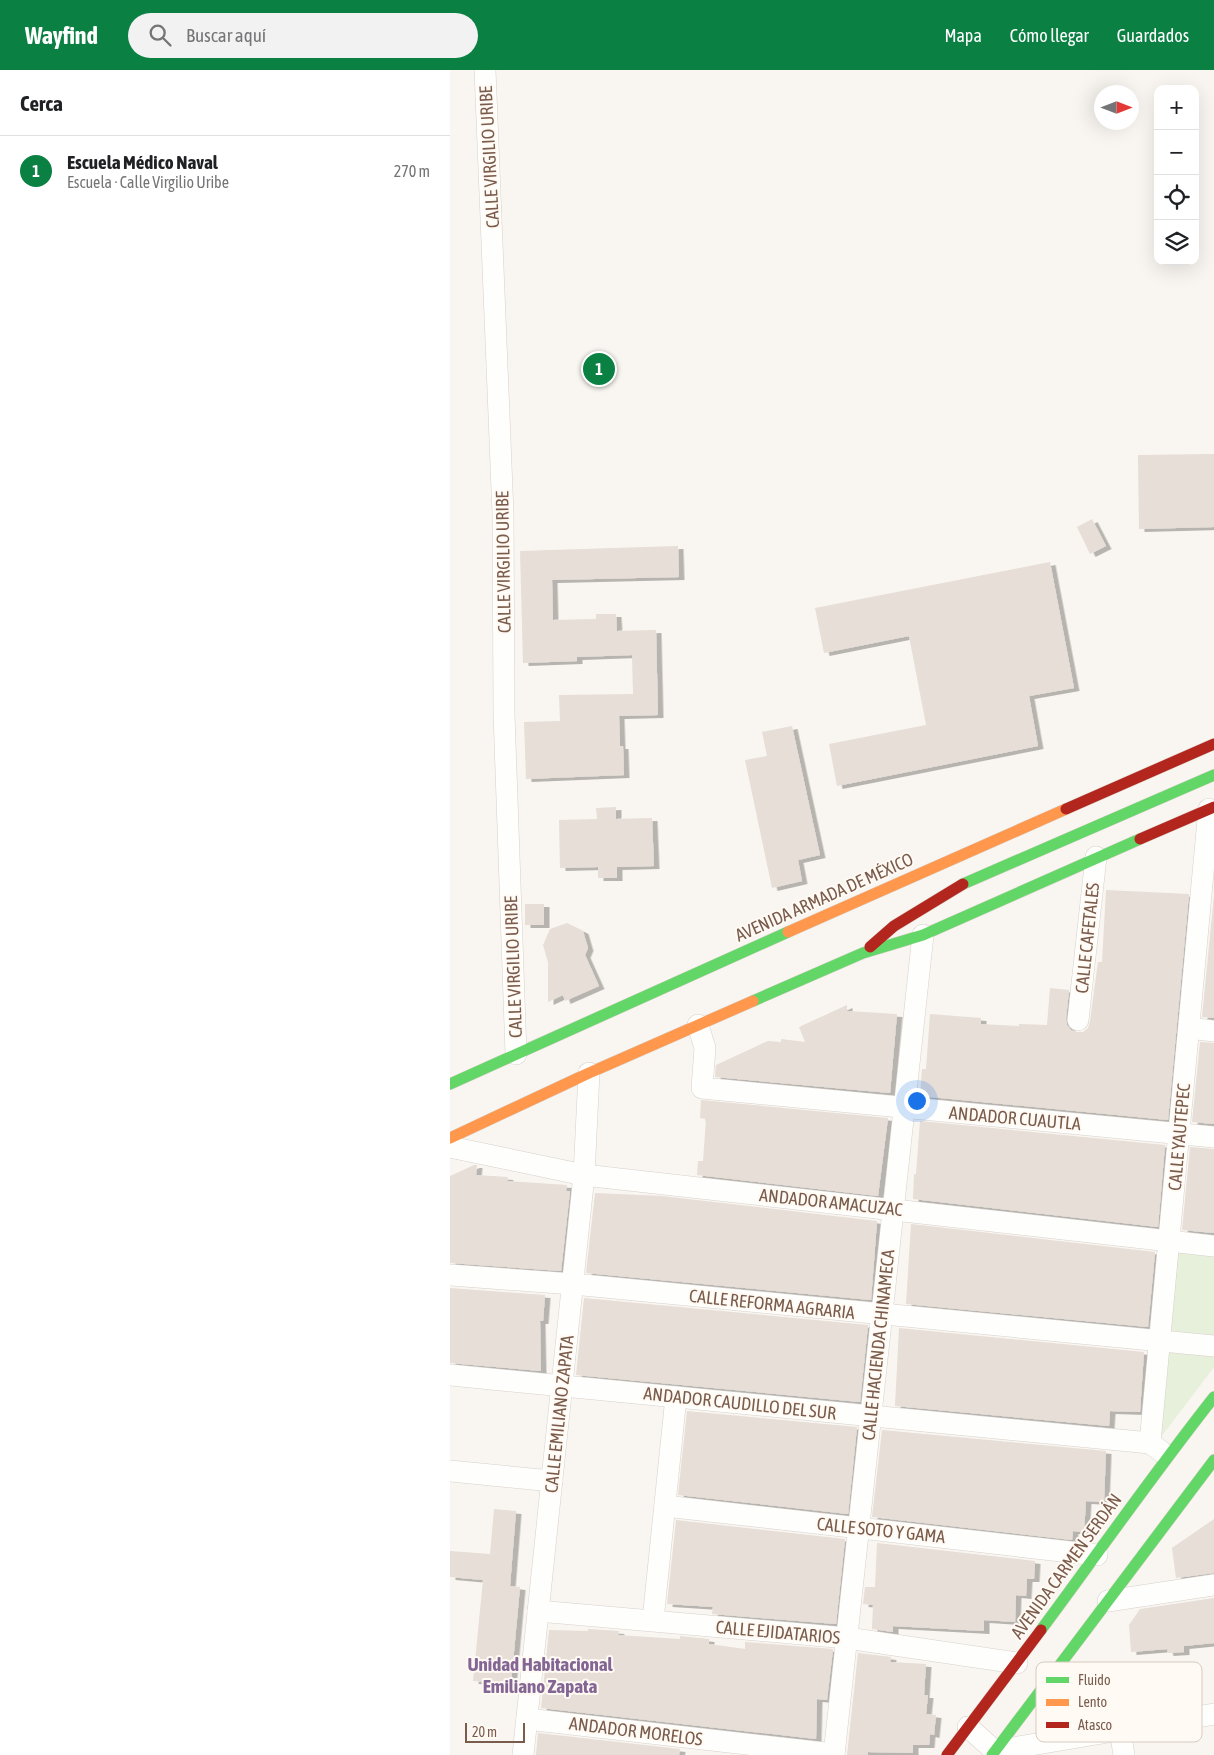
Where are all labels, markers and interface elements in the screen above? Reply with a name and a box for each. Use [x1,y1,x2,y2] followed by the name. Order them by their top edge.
[128,13,478,58] search box
[146,21,174,49] icon: search
[25,22,98,49] text: Wayfind
[186,24,266,46] text: Buscar aquí
[944,25,982,46] text: Mapa
[1010,25,1089,46] text: Cómo llegar
[1117,25,1189,46] text: Guardados
[475,85,503,229] street label: CALLE VIRGILIO URIBE
[1094,85,1139,130] north arrow
[1154,85,1199,265] map controls
[1154,85,1199,130] button: +
[20,91,63,115] text: Cerca
[1154,130,1199,175] button: −
[67,151,218,173] text: Escuela Médico Naval
[32,162,40,180] text: 1
[394,162,430,180] text: 270 m
[67,173,229,191] text: Escuela · Calle Virgilio Uribe
[1154,175,1199,220] button: locate
[1154,220,1199,265] button: layers
[583,350,615,388] pin: 1
[491,490,515,633] street label: CALLE VIRGILIO URIBE
[732,848,916,946] street label: AVENIDA ARMADA DE MÉXICO
[1071,881,1103,994] street label: CALLE CAFETALES
[500,895,526,1038] street label: CALLE VIRGILIO URIBE
[1164,1082,1194,1192] street label: CALLE YAUTEPEC
[904,1088,930,1114] your location
[948,1102,1082,1134] street label: ANDADOR CUAUTLA
[758,1184,904,1220] street label: ANDADOR AMACUZAC
[858,1248,898,1441] street label: CALLE HACIENDA CHINAMECA
[688,1285,856,1323] street label: CALLE REFORMA AGRARIA
[540,1334,578,1494] street label: CALLE EMILIANO ZAPATA
[643,1382,837,1424] street label: ANDADOR CAUDILLO DEL SUR
[1006,1489,1126,1643] street label: AVENIDA CARMEN SERDÁN
[816,1513,946,1547] street label: CALLE SOTO Y GAMA
[715,1616,842,1648] street label: CALLE EJIDATARIOS
[467,1653,614,1697] district label: Unidad Habitacional Emiliano Zapata
[1036,1662,1202,1742] legend
[1078,1672,1111,1688] text: Fluido
[1078,1694,1107,1710] text: Lento
[568,1712,704,1750] street label: ANDADOR MORELOS
[1078,1717,1112,1733] text: Atasco
[465,1720,525,1743] scale bar
[472,1724,497,1740] text: 20 m

